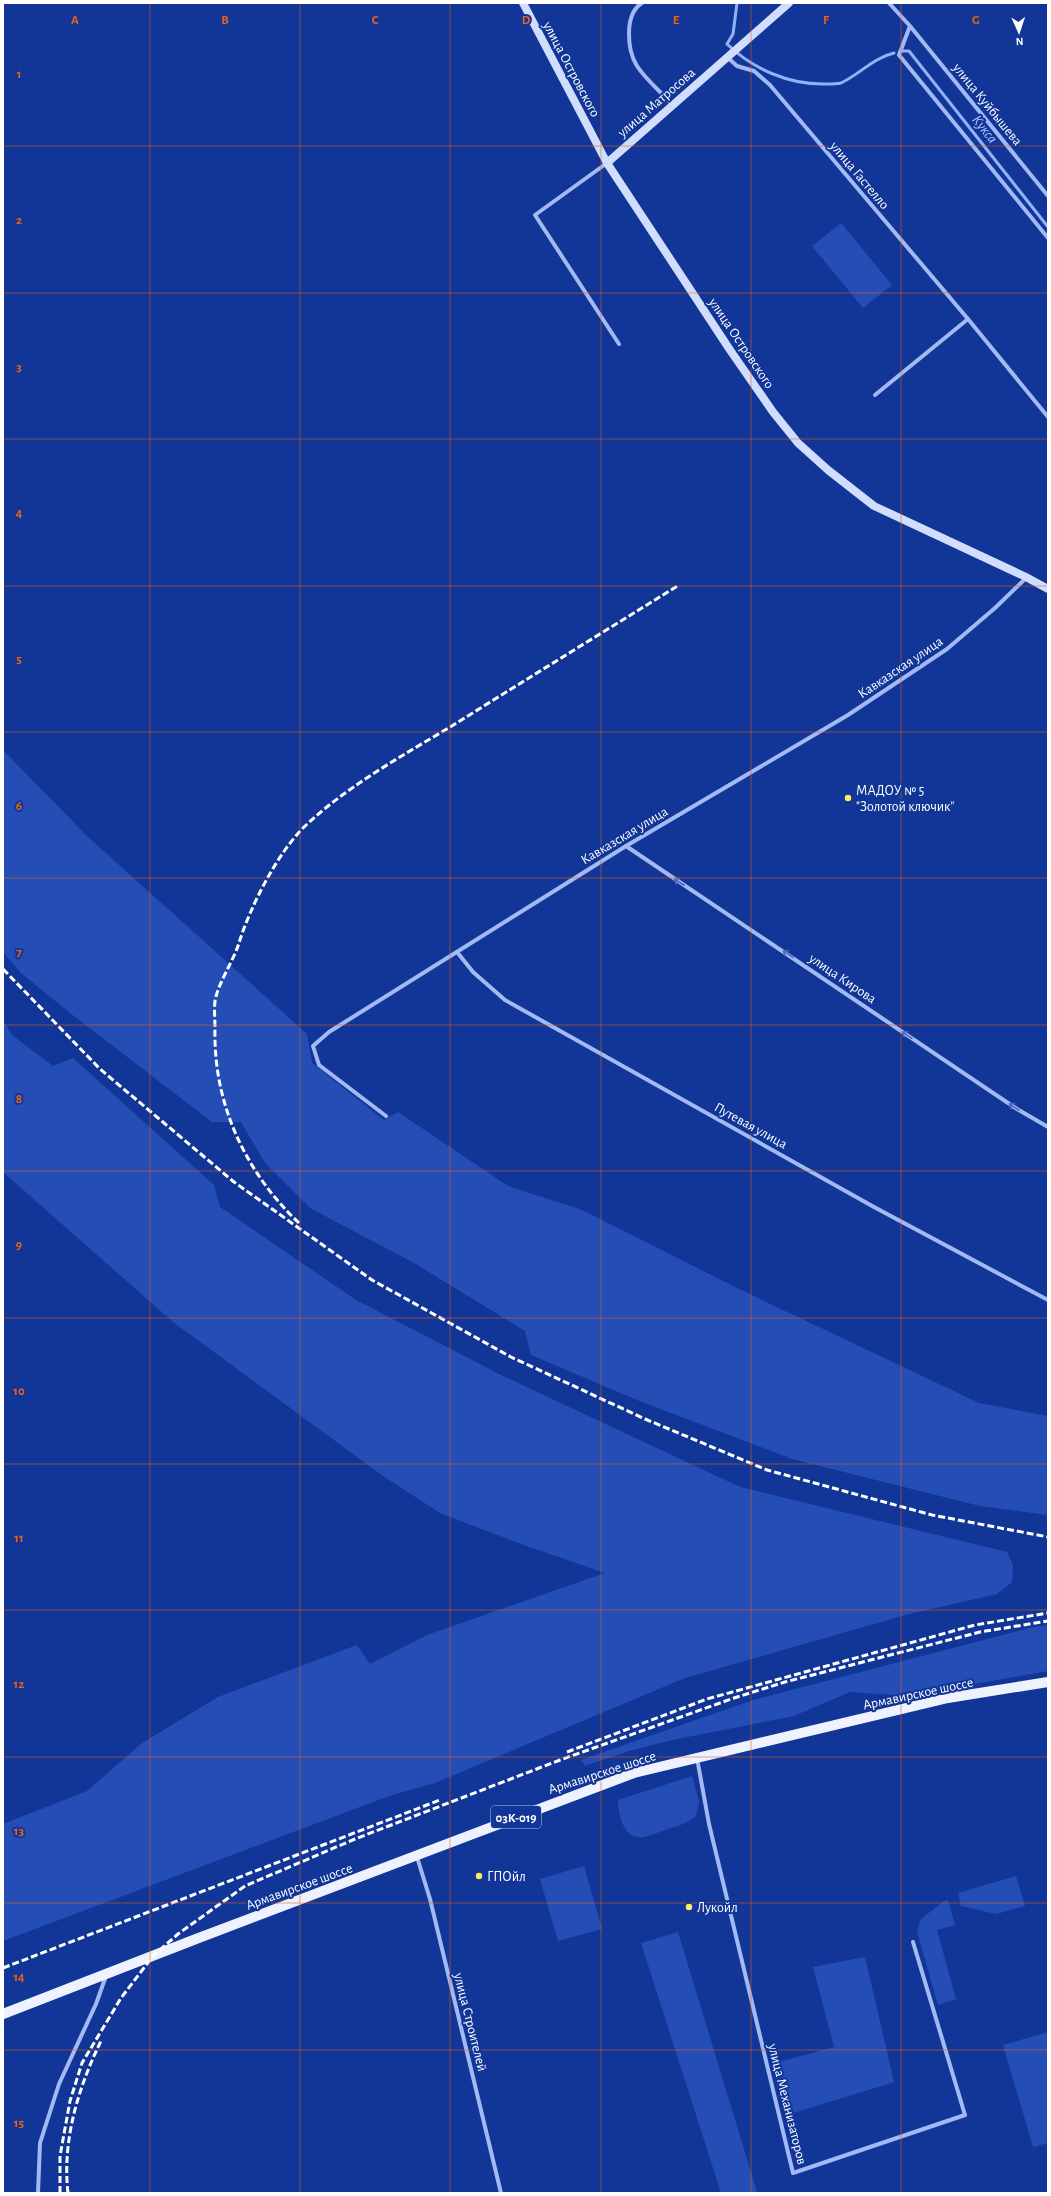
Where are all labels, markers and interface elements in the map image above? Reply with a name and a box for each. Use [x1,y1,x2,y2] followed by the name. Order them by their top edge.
[999,12,1039,52] north arrow
[71,14,79,27] text: A
[221,14,229,27] text: B
[372,14,379,27] text: C
[522,14,531,27] text: D
[673,14,680,27] text: E
[823,14,830,27] text: F
[972,14,980,27] text: G
[540,19,602,120] street label: улица Островского
[1015,36,1024,47] text: N
[949,60,1025,149] street label: улица Куйбышева
[615,65,698,141] street label: улица Матросова
[17,68,21,81] text: 1
[969,112,1000,146] water label: Кукса
[826,138,892,212] street label: улица Гастелло
[16,214,22,227] text: 2
[705,295,777,391] street label: улица Островского
[16,361,22,374] text: 3
[16,507,23,520] text: 4
[856,634,946,701] street label: Кавказская улица
[16,653,22,666] text: 5
[856,784,954,814] place label: МАДОУ № 5 "Золотой ключик"
[843,793,853,803] marker: МАДОУ № 5 "Золотой ключик"
[16,800,22,813] text: 6
[579,804,671,867] street label: Кавказская улица
[674,878,685,886] one-way arrow
[16,946,22,959] text: 7
[782,950,793,958] one-way arrow
[805,951,879,1007] street label: улица Кирова
[901,1030,913,1038] one-way arrow
[16,1093,22,1106] text: 8
[712,1100,790,1152] street label: Путевая улица
[1009,1103,1020,1112] one-way arrow
[16,1239,22,1252] text: 9
[13,1385,25,1398] text: 10
[14,1532,24,1545] text: 11
[862,1675,975,1713] street label: Армавирское шоссе
[14,1678,24,1691] text: 12
[547,1749,658,1797] street label: Армавирское шоссе
[491,1806,541,1828] road number: 03К-019
[14,1825,25,1838] text: 13
[244,1861,355,1913] street label: Армавирское шоссе
[487,1870,526,1884] place label: ГПОйл
[474,1871,484,1881] marker: ГПОйл
[697,1901,738,1915] place label: Лукойл
[684,1902,694,1912] marker: Лукойл
[13,1971,25,1984] text: 14
[451,1971,489,2073] street label: улица Строителей
[765,2041,809,2166] street label: улица Механизаторов
[14,2117,25,2130] text: 15

